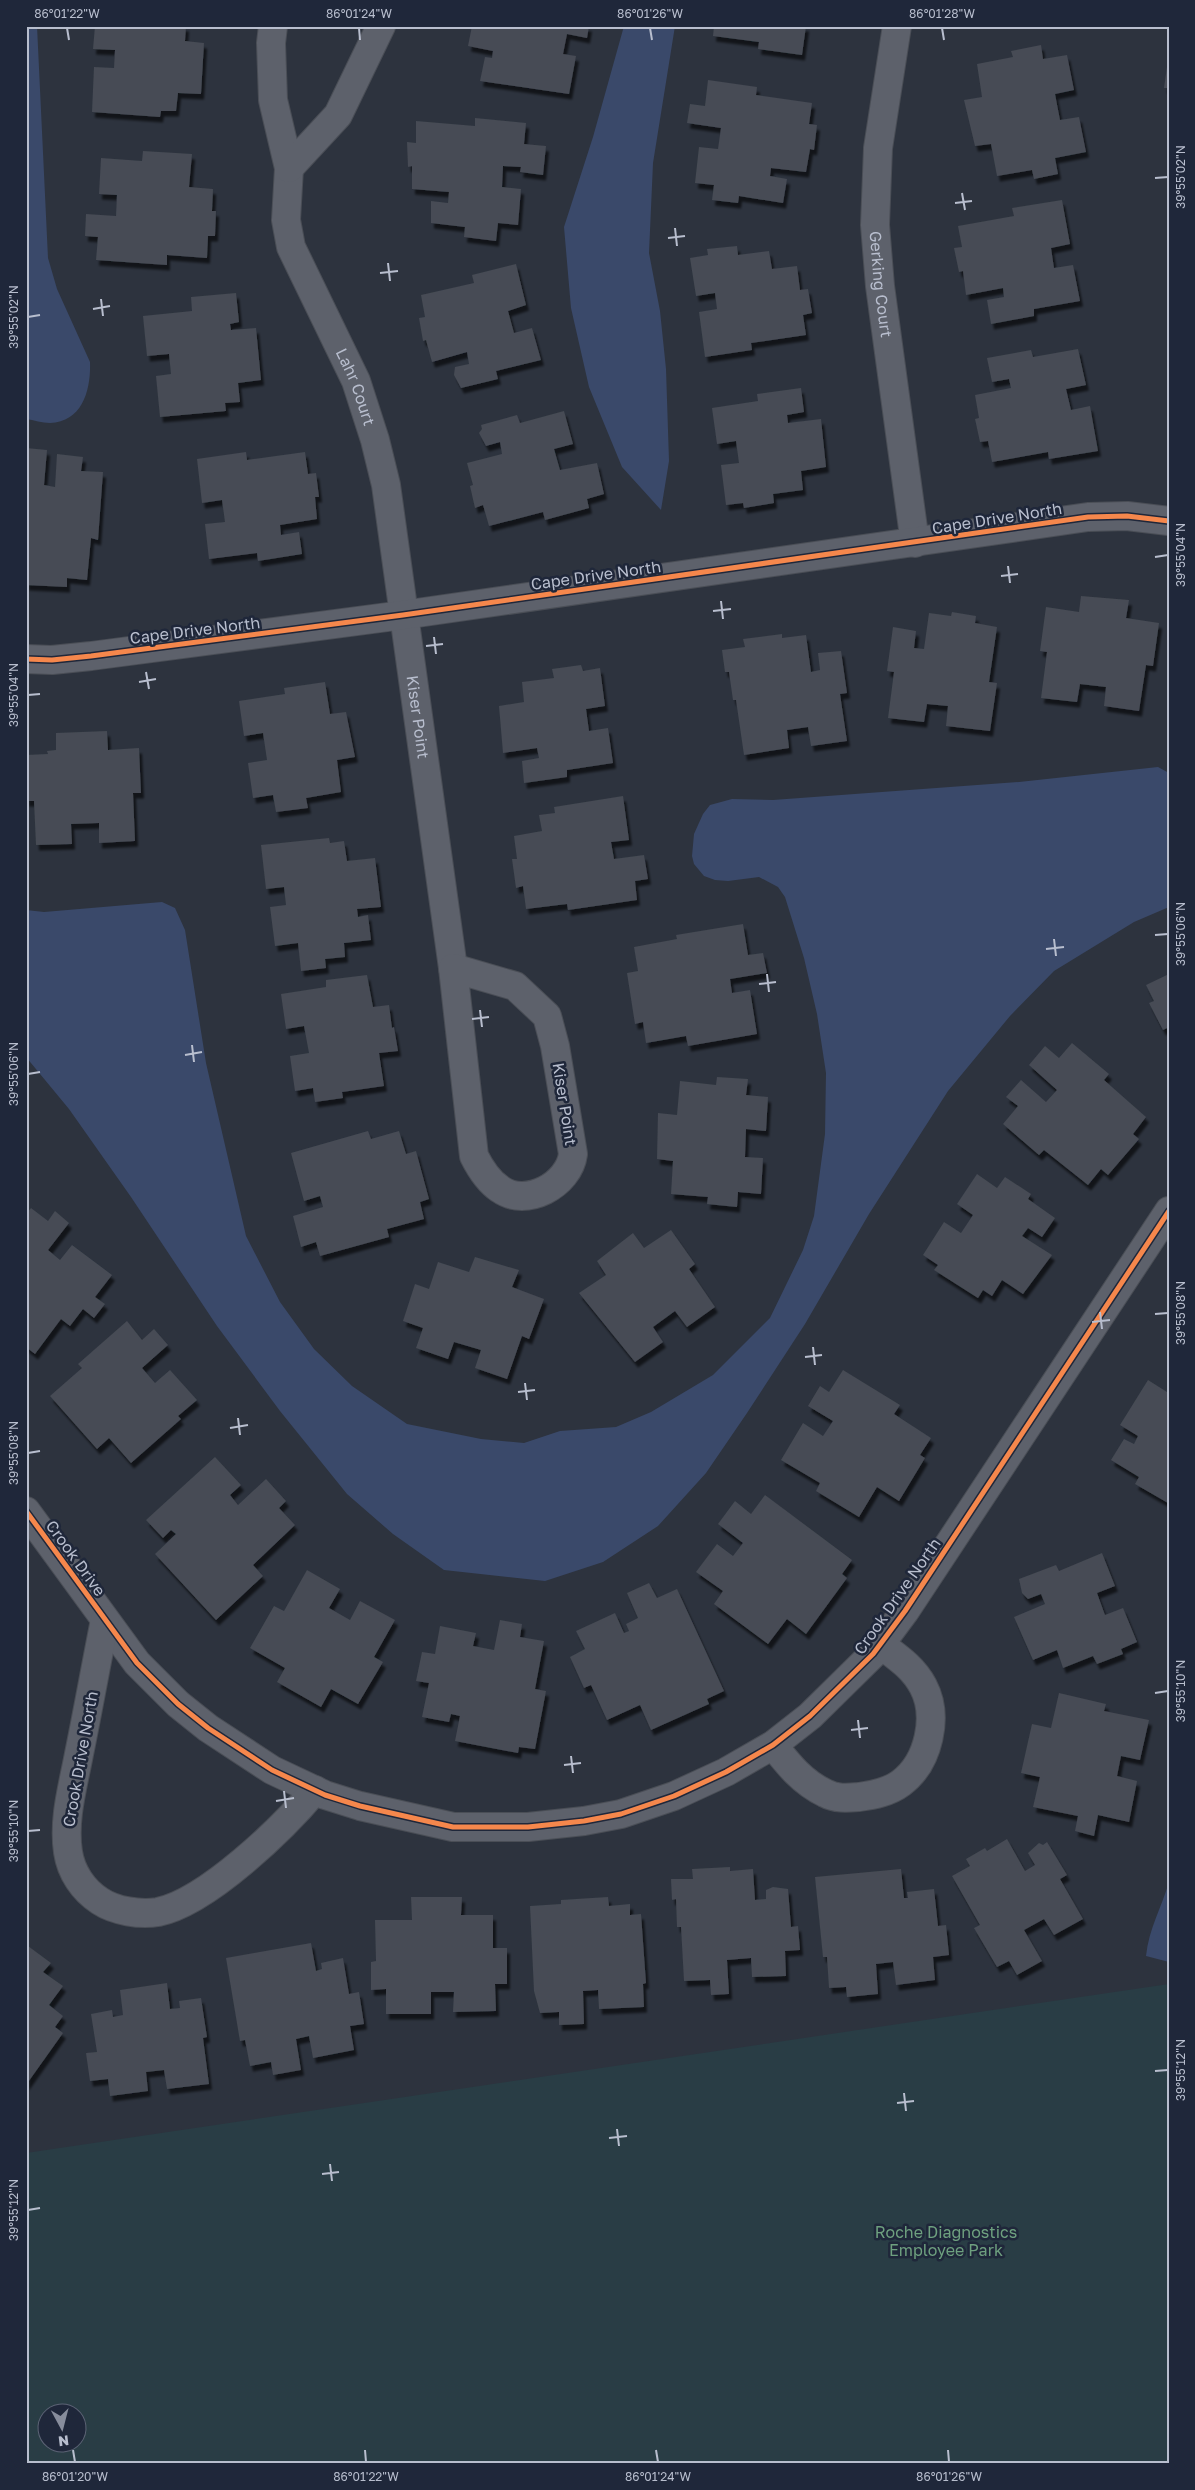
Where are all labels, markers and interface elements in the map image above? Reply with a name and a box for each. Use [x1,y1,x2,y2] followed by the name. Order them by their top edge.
[34,6,100,21] text: 86°01'22"W
[326,6,392,21] text: 86°01'24"W
[617,6,683,21] text: 86°01'26"W
[909,6,975,21] text: 86°01'28"W
[1173,145,1188,209] text: 39°55'02"N
[866,230,897,339] street label: Gerking Court
[6,285,21,349] text: 39°55'02"N
[332,345,380,428] street label: Lahr Court
[931,498,1063,538] street label: Cape Drive North
[1173,523,1188,587] text: 39°55'04"N
[530,556,662,594] street label: Cape Drive North
[129,612,261,648] street label: Cape Drive North
[6,663,21,727] text: 39°55'04"N
[403,674,434,760] street label: Kiser Point
[1173,902,1188,966] text: 39°55'06"N
[6,1042,21,1106] text: 39°55'06"N
[549,1061,581,1147] street label: Kiser Point
[1173,1281,1188,1345] text: 39°55'08"N
[6,1421,21,1485] text: 39°55'08"N
[42,1516,110,1600] street label: Crook Drive
[849,1534,945,1658] street label: Crook Drive North
[1173,1660,1188,1722] text: 39°55'10"N
[58,1690,102,1828] street label: Crook Drive North
[6,1800,21,1862] text: 39°55'10"N
[1173,2039,1188,2101] text: 39°55'12"N
[6,2179,21,2241] text: 39°55'12"N
[875,2222,1017,2260] park label: Roche Diagnostics Employee Park
[38,2402,88,2452] north arrow
[57,2432,70,2450] text: N
[42,2469,108,2484] text: 86°01'20"W
[333,2469,399,2484] text: 86°01'22"W
[625,2469,691,2484] text: 86°01'24"W
[916,2469,982,2484] text: 86°01'26"W

